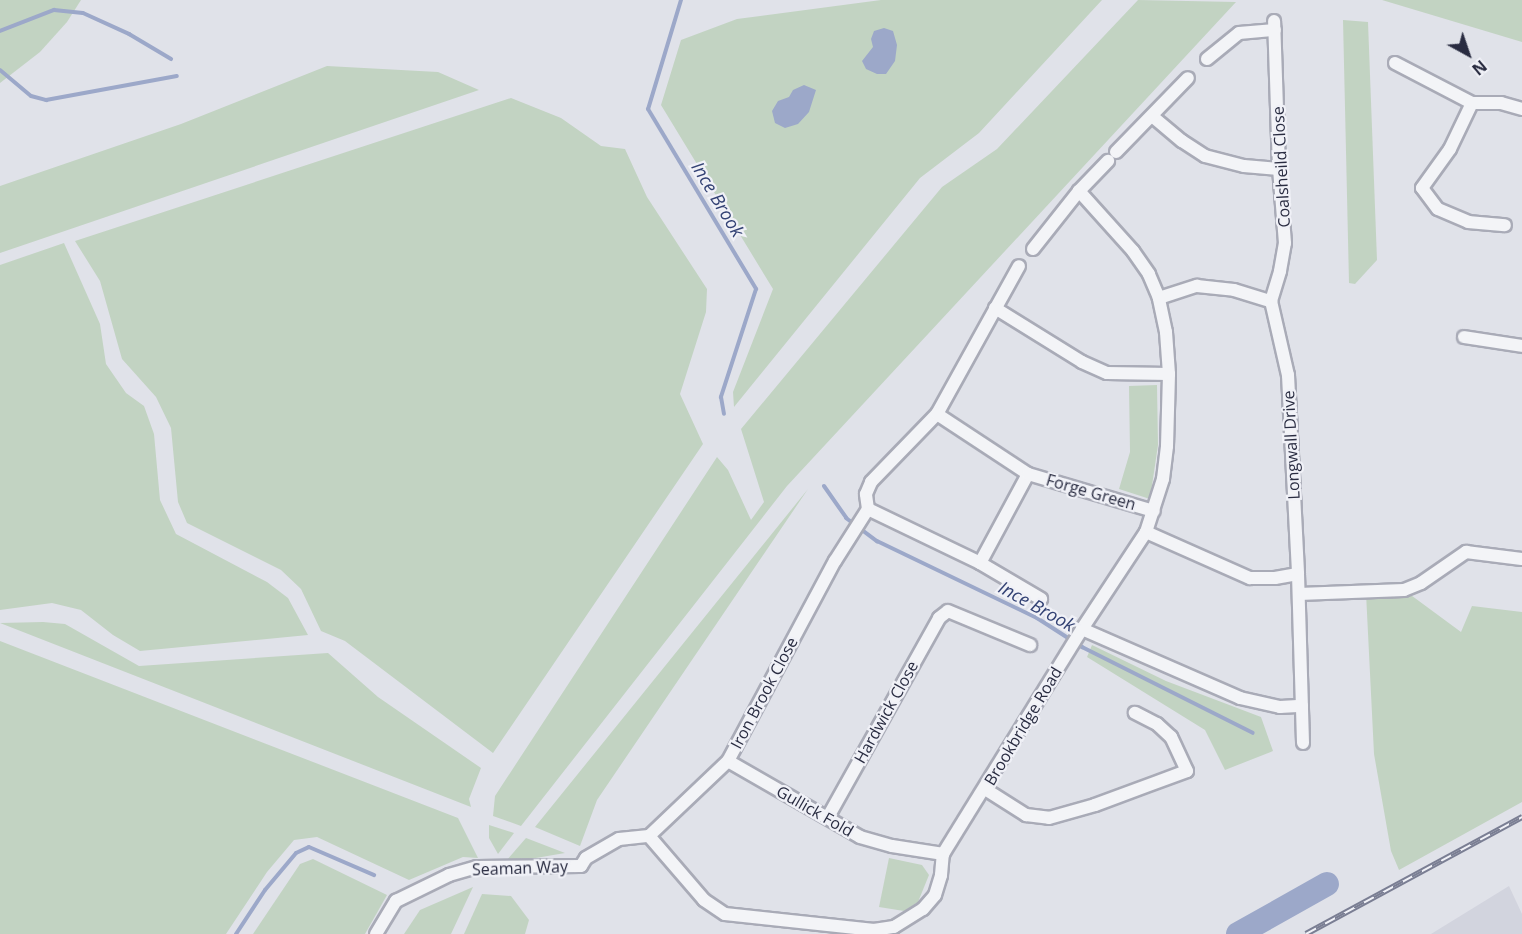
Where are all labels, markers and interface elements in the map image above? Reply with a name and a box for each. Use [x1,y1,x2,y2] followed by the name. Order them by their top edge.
[1438,24,1498,84] north arrow
[1468,55,1492,80] text: N
[1268,106,1294,228] street label: Coalsheild Close
[687,157,749,241] water label: Ince Brook
[1279,390,1303,500] street label: Longwall Drive
[1044,470,1138,514] street label: Forge Green
[995,576,1079,636] water label: Ince Brook
[727,634,801,752] street label: Iron Brook Close
[850,657,922,767] street label: Hardwick Close
[980,663,1066,789] street label: Brookbridge Road
[773,781,857,841] street label: Gullick Fold
[472,857,568,879] street label: Seaman Way

